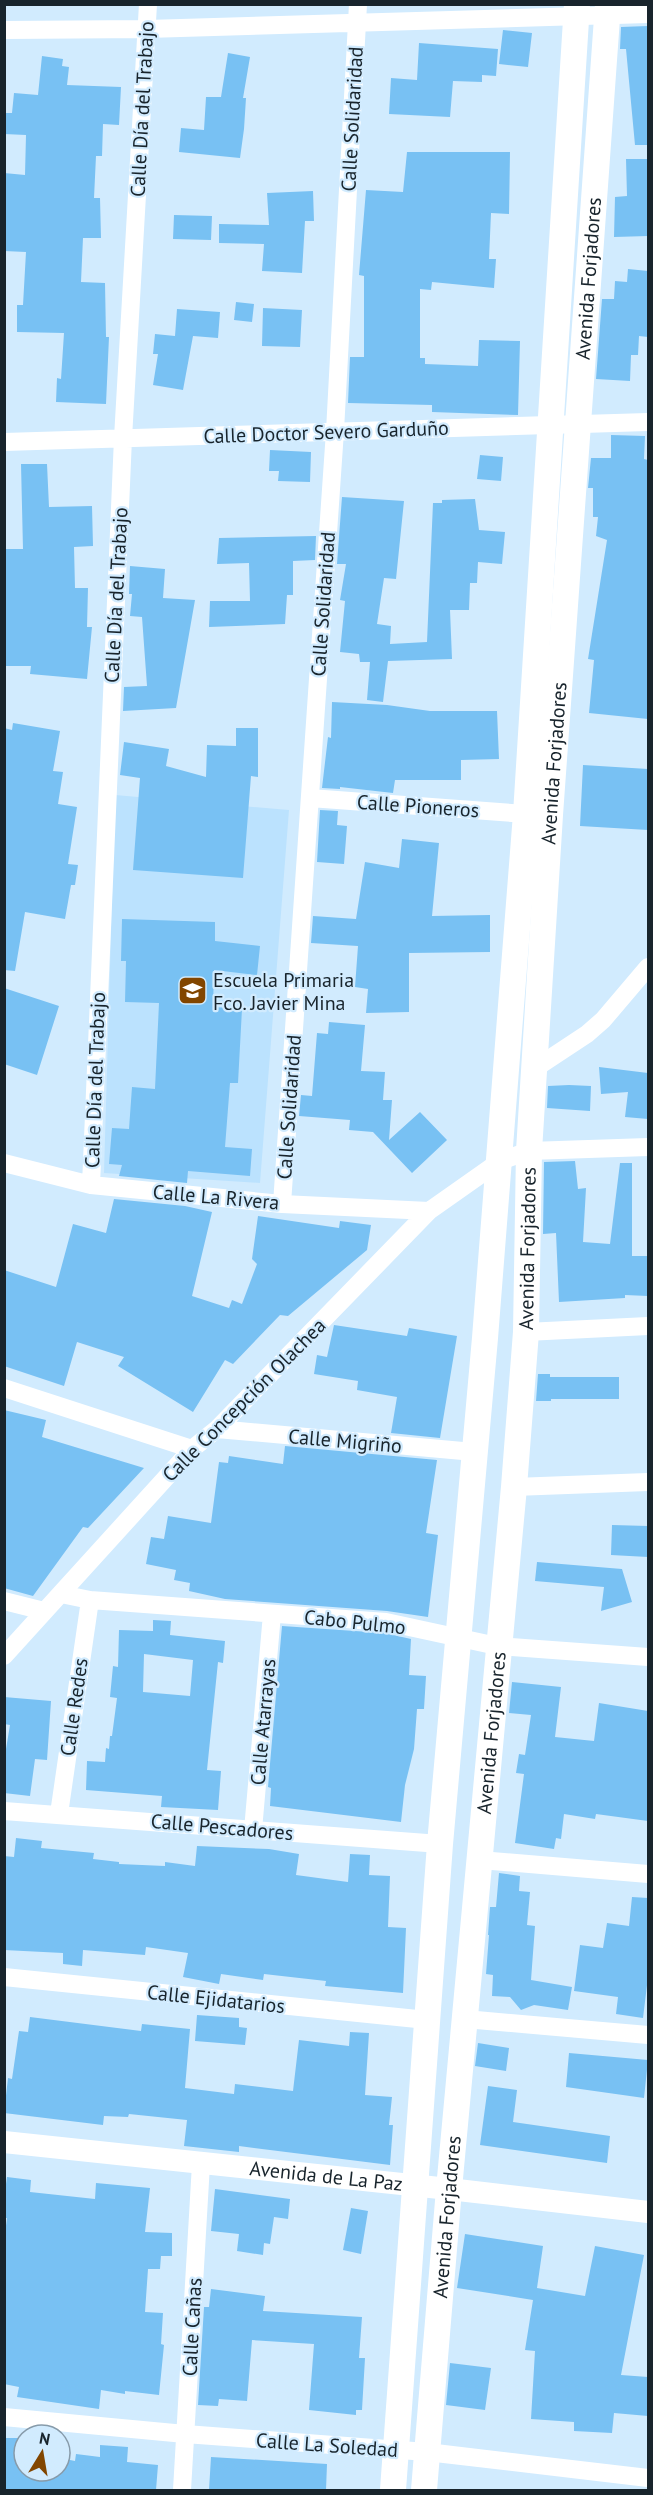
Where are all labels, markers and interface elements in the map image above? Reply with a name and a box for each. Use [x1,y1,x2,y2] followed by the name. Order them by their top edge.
[124,21,160,197] street label: Calle Día del Trabajo
[335,46,369,192] street label: Calle Solidaridad
[570,196,607,361] street label: Avenida Forjadores
[203,415,449,449] street label: Calle Doctor Severo Garduño
[98,507,134,683] street label: Calle Día del Trabajo
[305,531,341,677] street label: Calle Solidaridad
[535,681,572,845] street label: Avenida Forjadores
[356,789,480,823] street label: Calle Pioneros
[213,967,354,1016] place label: Escuela Primaria Fco. Javier Mina
[176,975,208,1007] school or university icon: Escuela Primaria Fco. Javier Mina
[79,992,111,1168] street label: Calle Día del Trabajo
[271,1034,307,1180] street label: Calle Solidaridad
[513,1167,542,1330] street label: Avenida Forjadores
[152,1179,280,1215] street label: Calle La Rivera
[157,1313,331,1487] street label: Calle Concepción Olachea
[287,1423,403,1459] street label: Calle Migriño
[303,1604,407,1640] street label: Cabo Pulmo
[471,1651,512,1815] street label: Avenida Forjadores
[54,1656,94,1758] street label: Calle Redes
[245,1658,281,1786] street label: Calle Atarrayas
[150,1808,294,1846] street label: Calle Pescadores
[146,1979,286,2019] street label: Calle Ejidatarios
[427,2135,467,2299] street label: Avenida Forjadores
[248,2155,404,2197] street label: Avenida de La Paz
[176,2277,208,2377] street label: Calle Cañas
[12,2423,72,2483] north arrow
[38,2427,52,2449] text: N
[255,2427,399,2463] street label: Calle La Soledad

